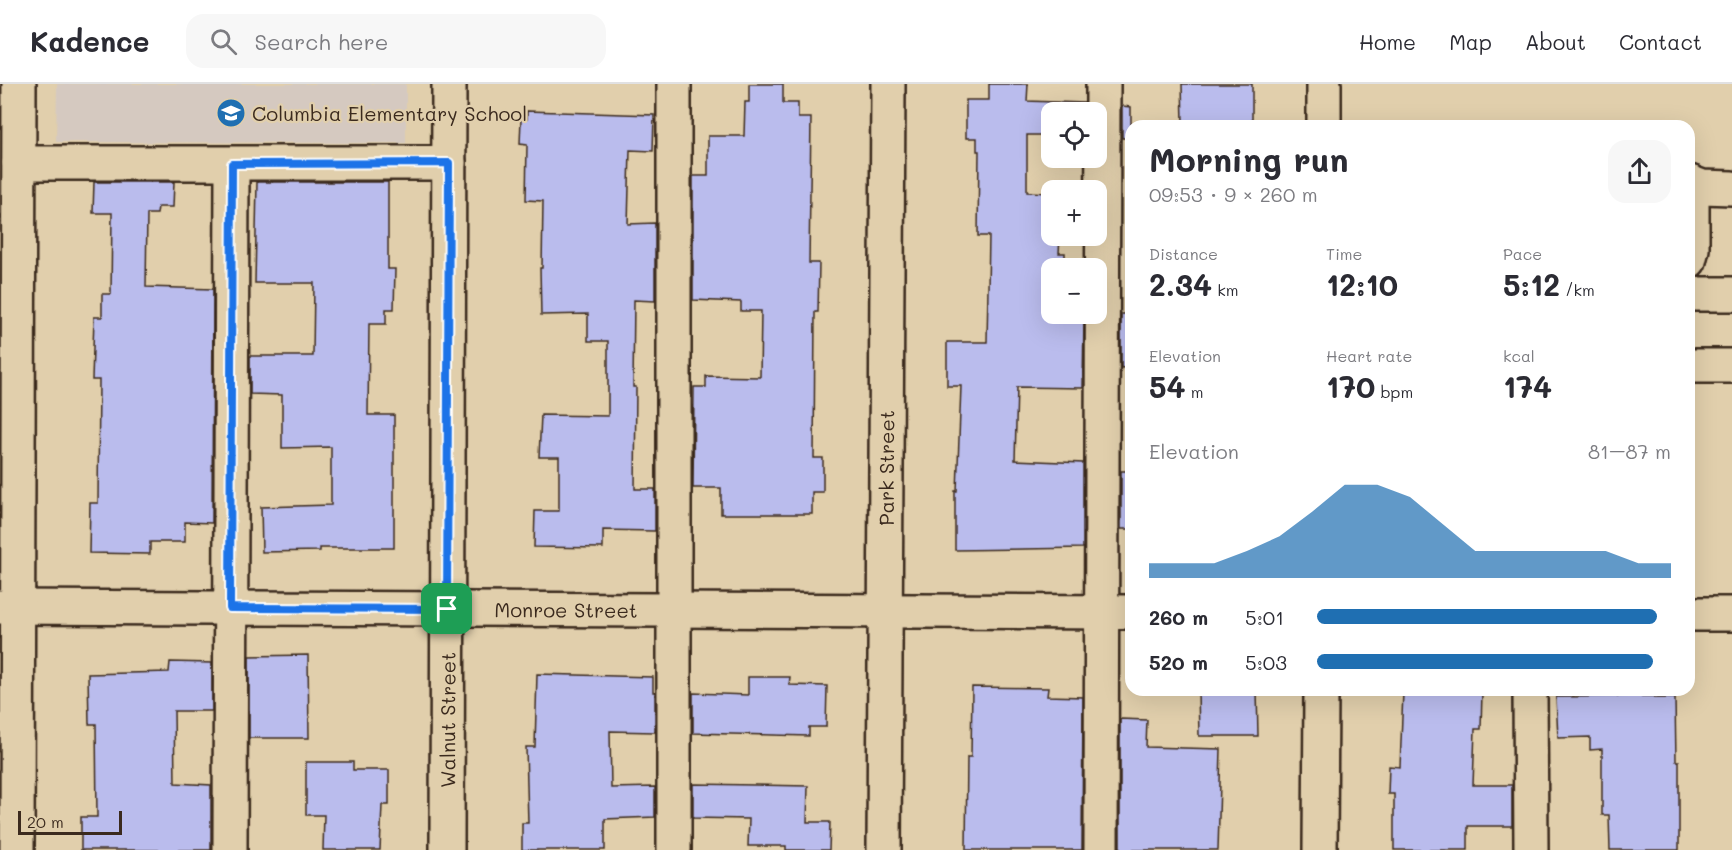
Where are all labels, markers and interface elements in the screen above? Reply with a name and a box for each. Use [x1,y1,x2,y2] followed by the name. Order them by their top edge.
[186,14,606,68] search box
[30,23,150,59] text: Kadence
[207,25,240,58] icon: search
[255,27,388,56] text: Search here
[1359,28,1416,55] text: Home
[1449,28,1492,55] text: Map
[1525,28,1586,55] text: About
[1619,28,1702,55] text: Contact
[215,97,247,129] school or university icon: Columbia Elementary School
[252,100,527,126] place label: Columbia Elementary School
[1041,102,1107,324] map controls
[1041,102,1107,168] button: locate
[1149,137,1349,180] text: Morning run
[1608,140,1671,203] button: share
[1041,180,1107,246] button: +
[1149,181,1318,207] text: 09:53 · 9 × 260 m
[1149,243,1218,264] text: Distance
[1326,243,1362,264] text: Time
[1503,243,1542,264] text: Pace
[1041,258,1107,324] button: −
[1149,264,1212,304] text: 2.34
[1326,264,1398,304] text: 12:10
[1503,264,1560,304] text: 5:12
[1212,279,1238,300] text: km
[1560,279,1595,300] text: /km
[1149,345,1221,366] text: Elevation
[1326,345,1412,366] text: Heart rate
[1503,345,1535,366] text: kcal
[1149,366,1186,406] text: 54
[1326,366,1375,406] text: 170
[1503,366,1552,406] text: 174
[1186,381,1203,402] text: m
[1375,381,1413,402] text: bpm
[873,410,899,526] street label: Park Street
[1149,438,1239,464] text: Elevation
[1588,438,1671,464] text: 81–87 m
[421,583,472,634] pin
[430,592,463,625] icon: arrive
[494,596,638,623] street label: Monroe Street
[1149,604,1208,630] text: 260 m
[1245,604,1284,630] text: 5:01
[1149,649,1208,675] text: 520 m
[1245,649,1287,675] text: 5:03
[434,652,461,788] street label: Walnut Street
[18,808,122,836] scale bar
[27,811,64,832] text: 20 m

